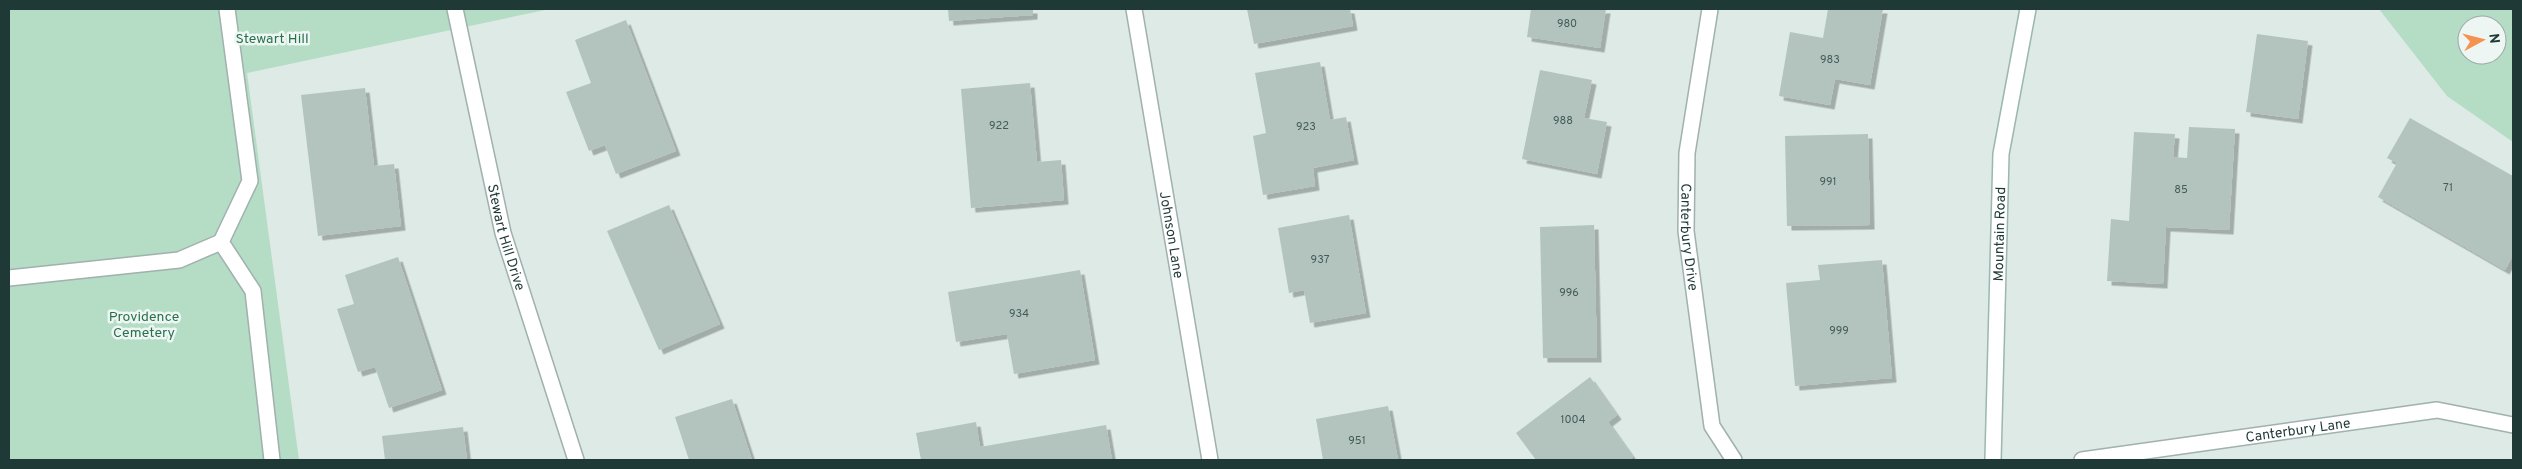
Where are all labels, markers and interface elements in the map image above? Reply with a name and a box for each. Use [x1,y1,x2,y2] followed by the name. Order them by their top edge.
[2457,15,2507,65] north arrow
[1557,17,1577,31] house number: 980
[235,31,309,48] park label: Stewart Hill
[2484,33,2502,45] text: N
[1820,53,1840,67] house number: 983
[1553,114,1573,128] house number: 988
[989,119,1009,133] house number: 922
[1296,120,1316,134] house number: 923
[1819,175,1837,189] house number: 991
[2443,181,2453,195] house number: 71
[483,183,528,293] street label: Stewart Hill Drive
[1676,183,1701,292] street label: Canterbury Drive
[2174,183,2188,197] house number: 85
[1991,187,2010,282] street label: Mountain Road
[1155,190,1186,280] street label: Johnson Lane
[1311,253,1330,267] house number: 937
[1559,286,1579,300] house number: 996
[1009,307,1029,321] house number: 934
[109,309,179,342] park label: Providence Cemetery
[1829,324,1849,338] house number: 999
[1561,413,1586,427] house number: 1004
[2245,415,2352,447] street label: Canterbury Lane
[1348,434,1366,448] house number: 951

